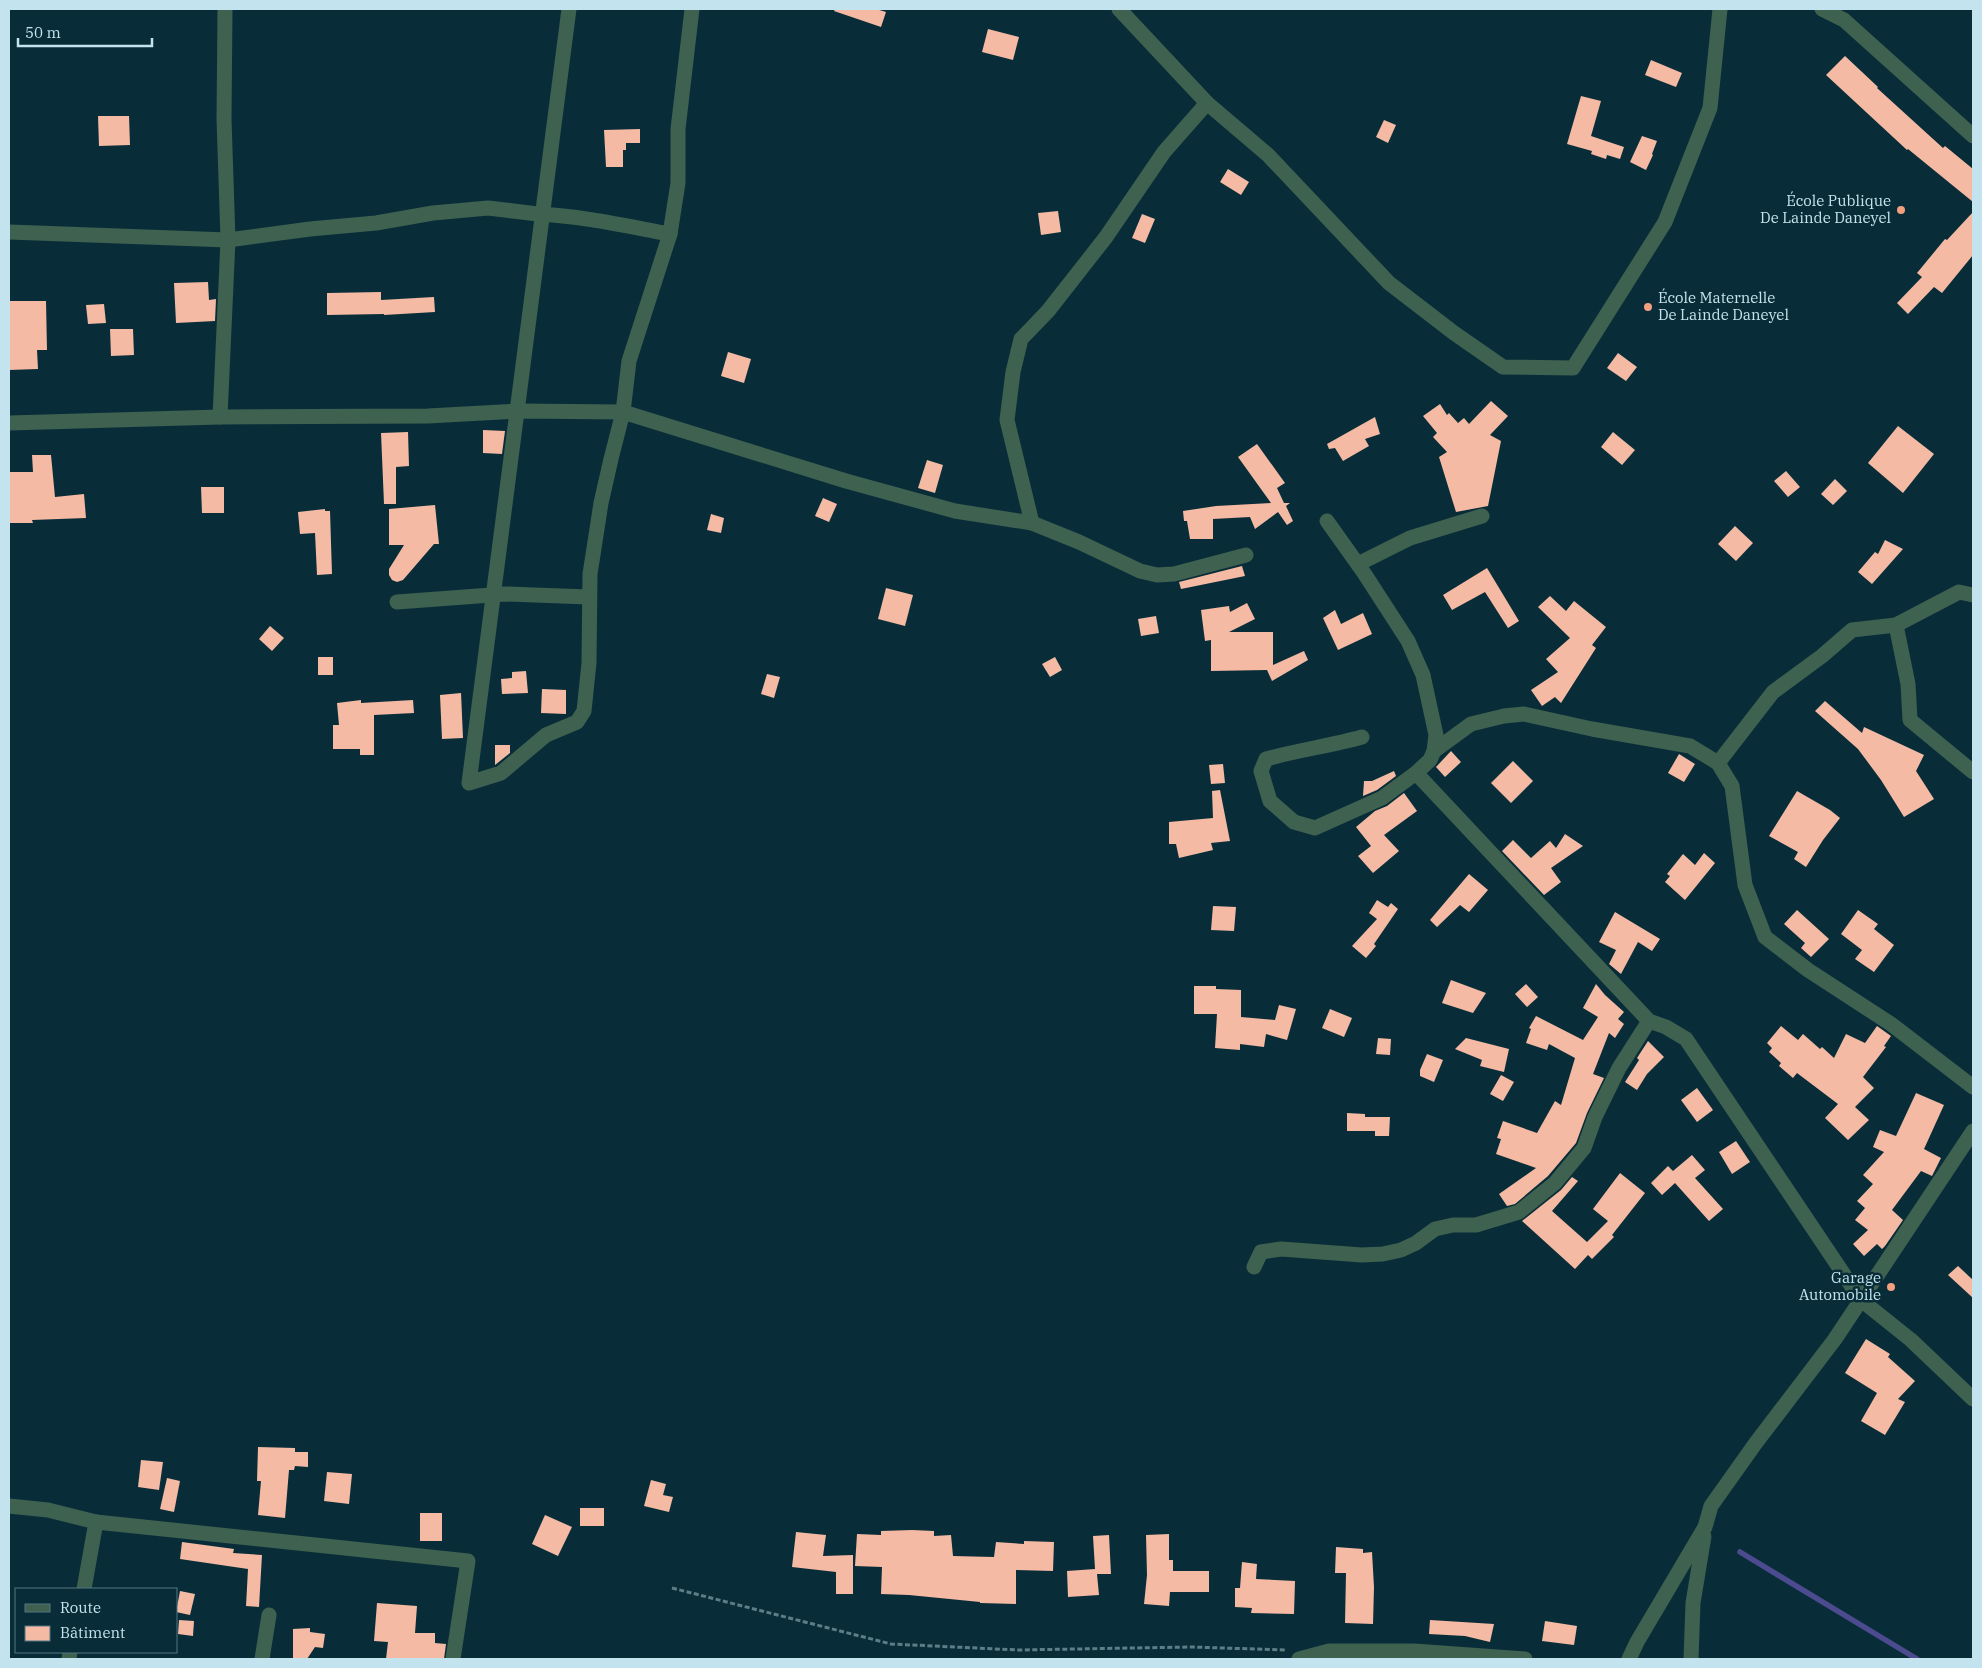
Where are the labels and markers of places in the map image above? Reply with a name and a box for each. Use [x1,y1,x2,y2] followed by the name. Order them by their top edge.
[1760,191,1891,227] place label: École Publique De Lainde Daneyel
[1895,204,1907,216] marker: École Publique De Lainde Daneyel
[1658,288,1789,324] place label: École Maternelle De Lainde Daneyel
[1642,301,1654,313] marker: École Maternelle De Lainde Daneyel
[1799,1268,1881,1304] place label: Garage Automobile
[1885,1281,1897,1293] marker: Garage Automobile

